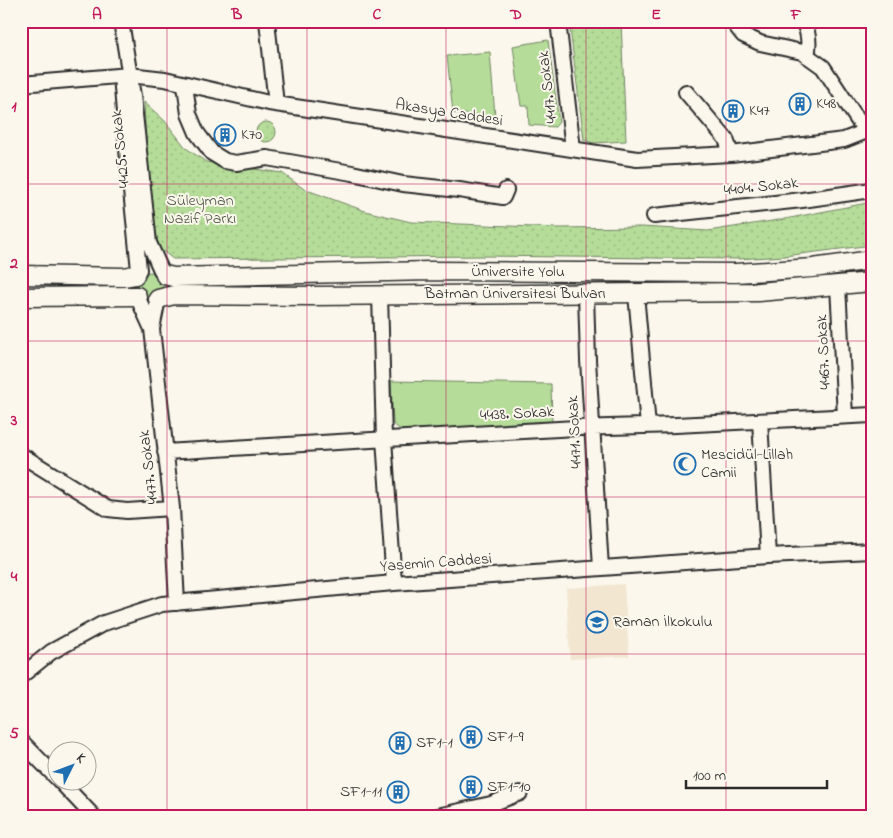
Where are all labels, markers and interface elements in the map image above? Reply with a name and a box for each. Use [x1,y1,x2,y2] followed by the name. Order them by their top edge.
[92,3,102,27] text: A
[231,3,243,27] text: B
[373,3,382,27] text: C
[509,3,522,27] text: D
[651,3,661,27] text: E
[790,3,802,27] text: F
[532,48,564,125] street label: 4417. Sokak
[788,92,812,116] building icon: K48
[816,92,836,116] place label: K48
[393,93,505,133] street label: Akasya Caddesi
[11,95,17,119] text: 1
[721,99,745,123] building icon: K47
[749,99,770,123] place label: K47
[105,108,137,189] street label: 4425. Sokak
[213,123,237,147] building icon: K70
[241,123,262,147] place label: K70
[723,171,800,203] street label: 4404. Sokak
[164,189,236,231] park label: Süleyman Nazif Parkı
[9,252,18,276] text: 2
[471,260,565,284] street label: Üniversite Yolu
[423,282,606,306] street label: Batman Üniversitesi Bulvarı
[810,313,838,390] street label: 4467. Sokak
[561,394,589,469] street label: 4471. Sokak
[480,400,555,428] street label: 4438. Sokak
[10,409,18,433] text: 3
[132,428,165,505] street label: 4477. Sokak
[701,443,793,485] place label: Mescidül-Lillah Camii
[673,452,697,476] mosque icon: Mescidül-Lillah Camii
[379,547,493,579] street label: Yasemin Caddesi
[10,565,18,589] text: 4
[585,610,609,634] school or university icon: Raman İlkokulu
[613,610,713,634] place label: Raman İlkokulu
[9,722,19,746] text: 5
[459,725,483,749] building icon: SF1-9
[487,725,524,749] place label: SF1-9
[388,731,412,755] building icon: SF1-1
[416,731,453,755] place label: SF1-1
[48,740,98,790] north arrow
[70,749,91,769] text: K
[686,758,827,790] scale bar
[693,765,726,787] text: 100 m
[459,775,483,799] building icon: SF1-10
[487,775,531,799] place label: SF1-10
[340,780,382,804] place label: SF1-11
[386,780,410,804] building icon: SF1-11

